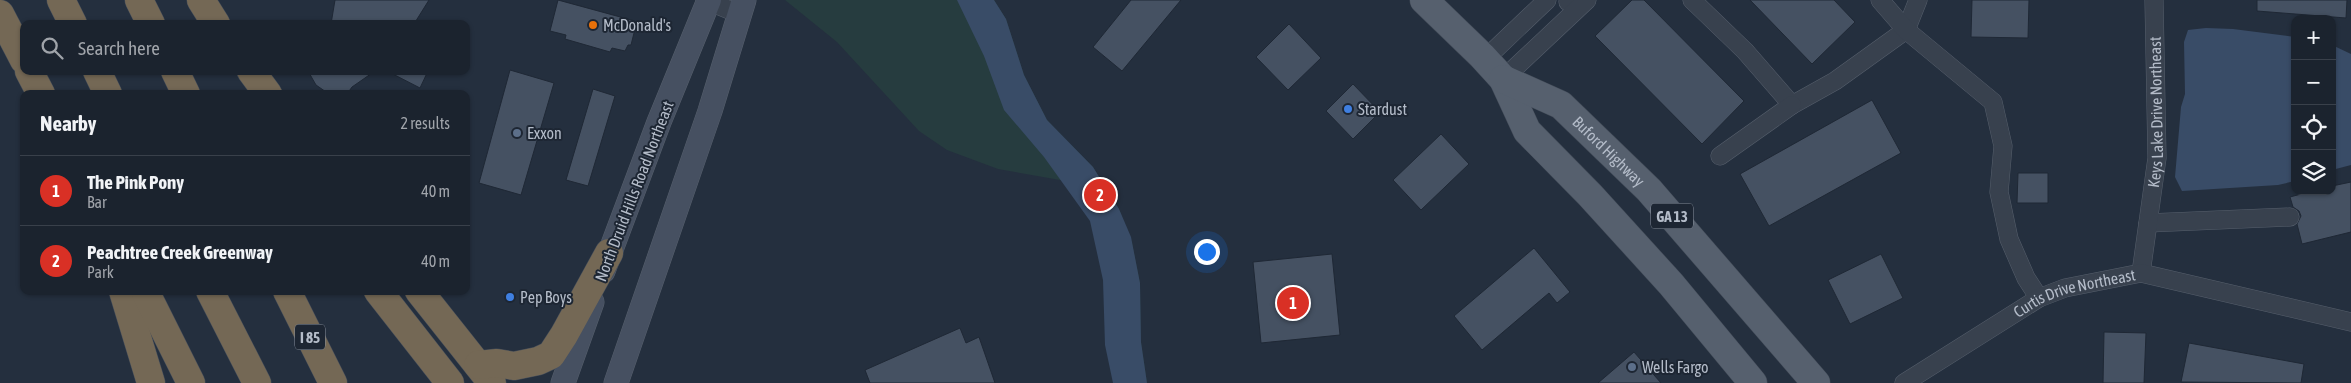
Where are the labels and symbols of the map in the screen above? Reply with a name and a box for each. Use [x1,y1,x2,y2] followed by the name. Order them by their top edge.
[603,16,672,34] place label: McDonald's
[587,19,599,31] marker: McDonald's
[2144,36,2166,189] street label: Keys Lake Drive Northeast
[591,98,677,284] street label: North Druid Hills Road Northeast
[1358,100,1407,118] place label: Stardust
[1342,103,1354,115] marker: Stardust
[1569,112,1649,191] street label: Buford Highway
[527,124,562,142] place label: Exxon
[511,127,523,139] marker: Exxon
[1084,176,1116,214] pin: 2
[1651,204,1693,228] road number: GA 13
[1194,239,1220,265] your location
[2010,265,2137,321] street label: Curtis Drive Northeast
[1277,284,1309,322] pin: 1
[520,288,572,307] place label: Pep Boys
[504,291,516,303] marker: Pep Boys
[295,324,325,350] road number: I 85
[1642,358,1709,377] place label: Wells Fargo
[1626,361,1638,373] marker: Wells Fargo

